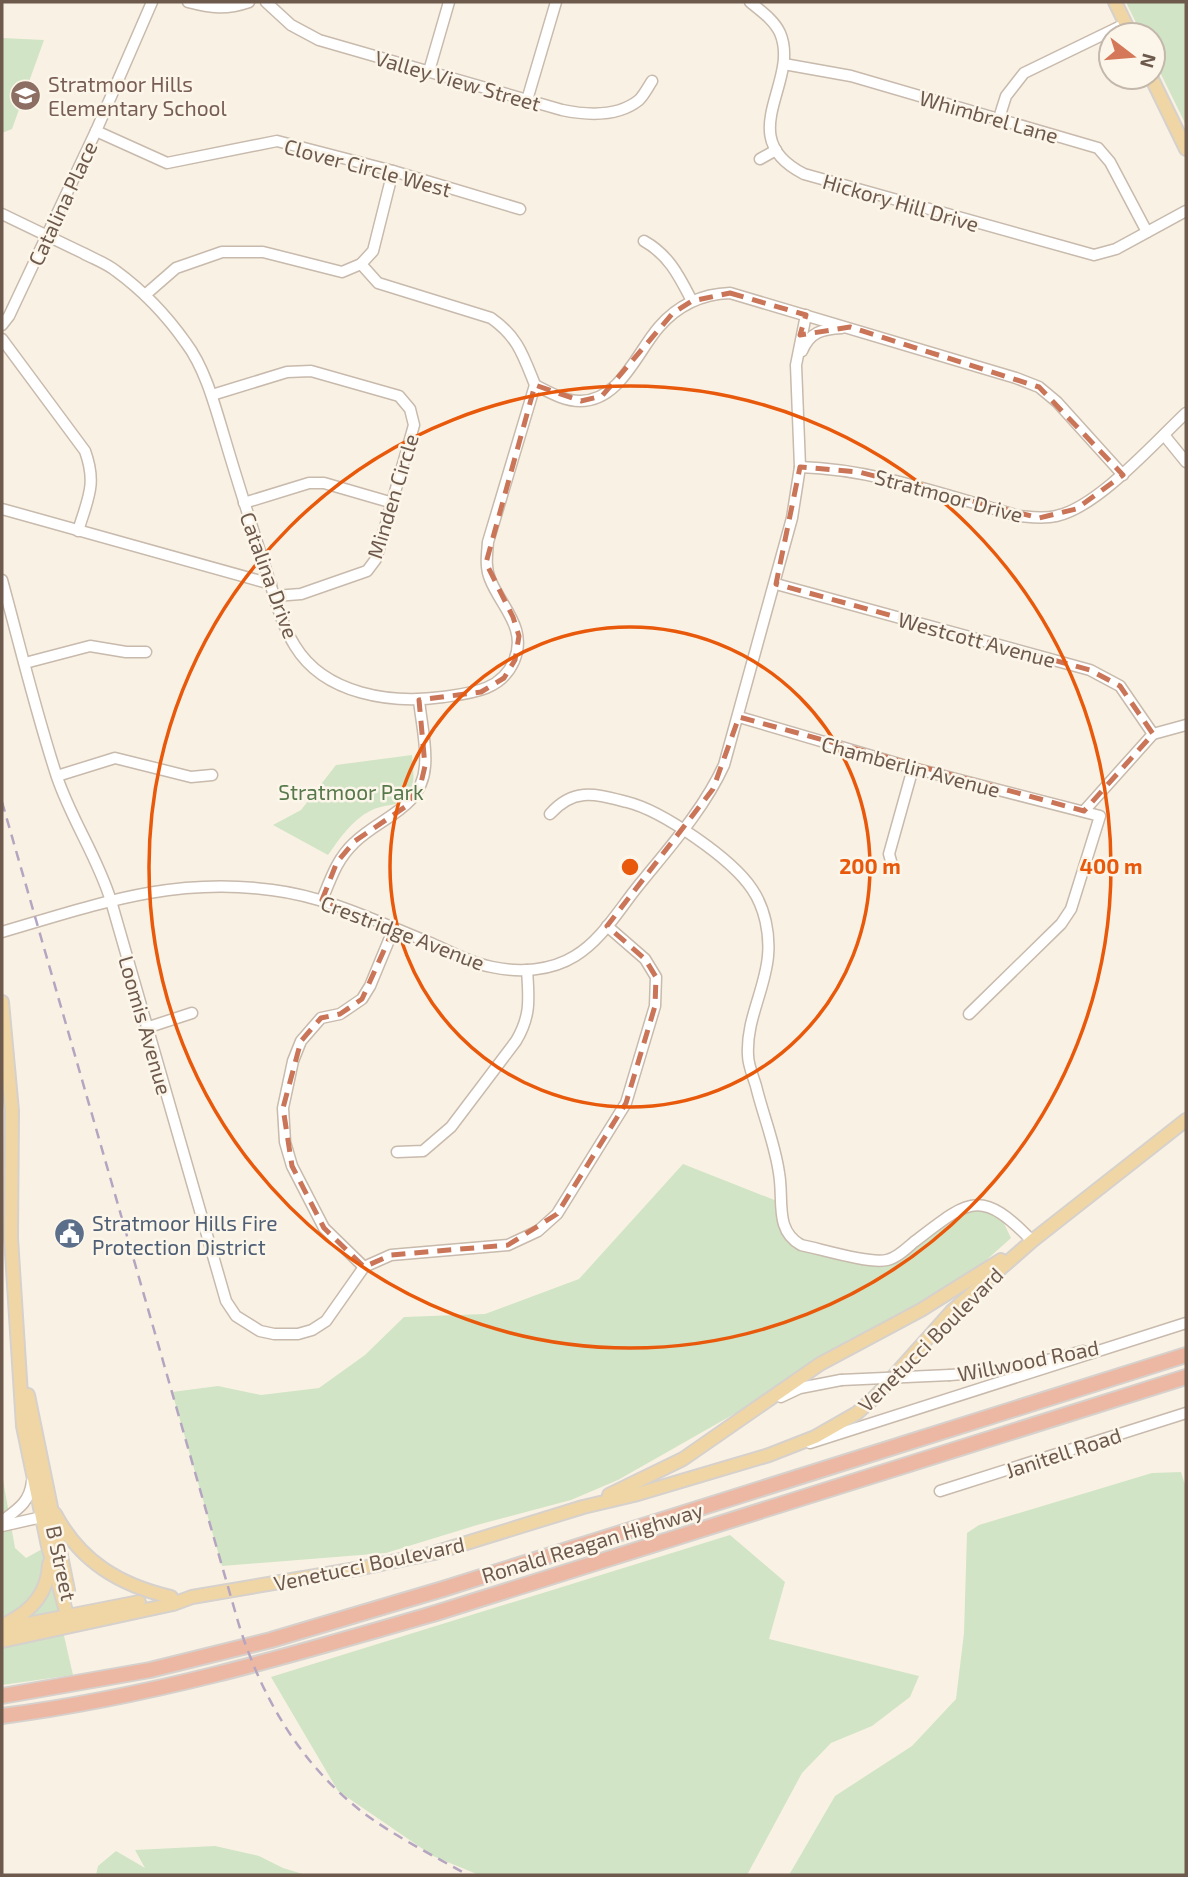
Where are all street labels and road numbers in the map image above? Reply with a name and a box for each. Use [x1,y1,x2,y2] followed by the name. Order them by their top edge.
[372,44,544,116] street label: Valley View Street
[917,84,1061,148] street label: Whimbrel Lane
[282,133,454,201] street label: Clover Circle West
[22,137,102,269] street label: Catalina Place
[820,168,982,236] street label: Hickory Hill Drive
[361,431,423,561] street label: Minden Circle
[872,463,1026,527] street label: Stratmoor Drive
[236,508,304,642] street label: Catalina Drive
[896,606,1058,672] street label: Westcott Avenue
[819,730,1003,802] street label: Chamberlin Avenue
[318,889,488,975] street label: Crestridge Avenue
[114,953,178,1097] street label: Loomis Avenue
[853,1262,1007,1416] street label: Venetucci Boulevard
[955,1334,1101,1386] street label: Willwood Road
[1002,1422,1124,1482] street label: Janitell Road
[478,1496,706,1588] street label: Ronald Reagan Highway
[42,1523,82,1603] street label: B Street
[271,1531,467,1595] street label: Venetucci Boulevard

